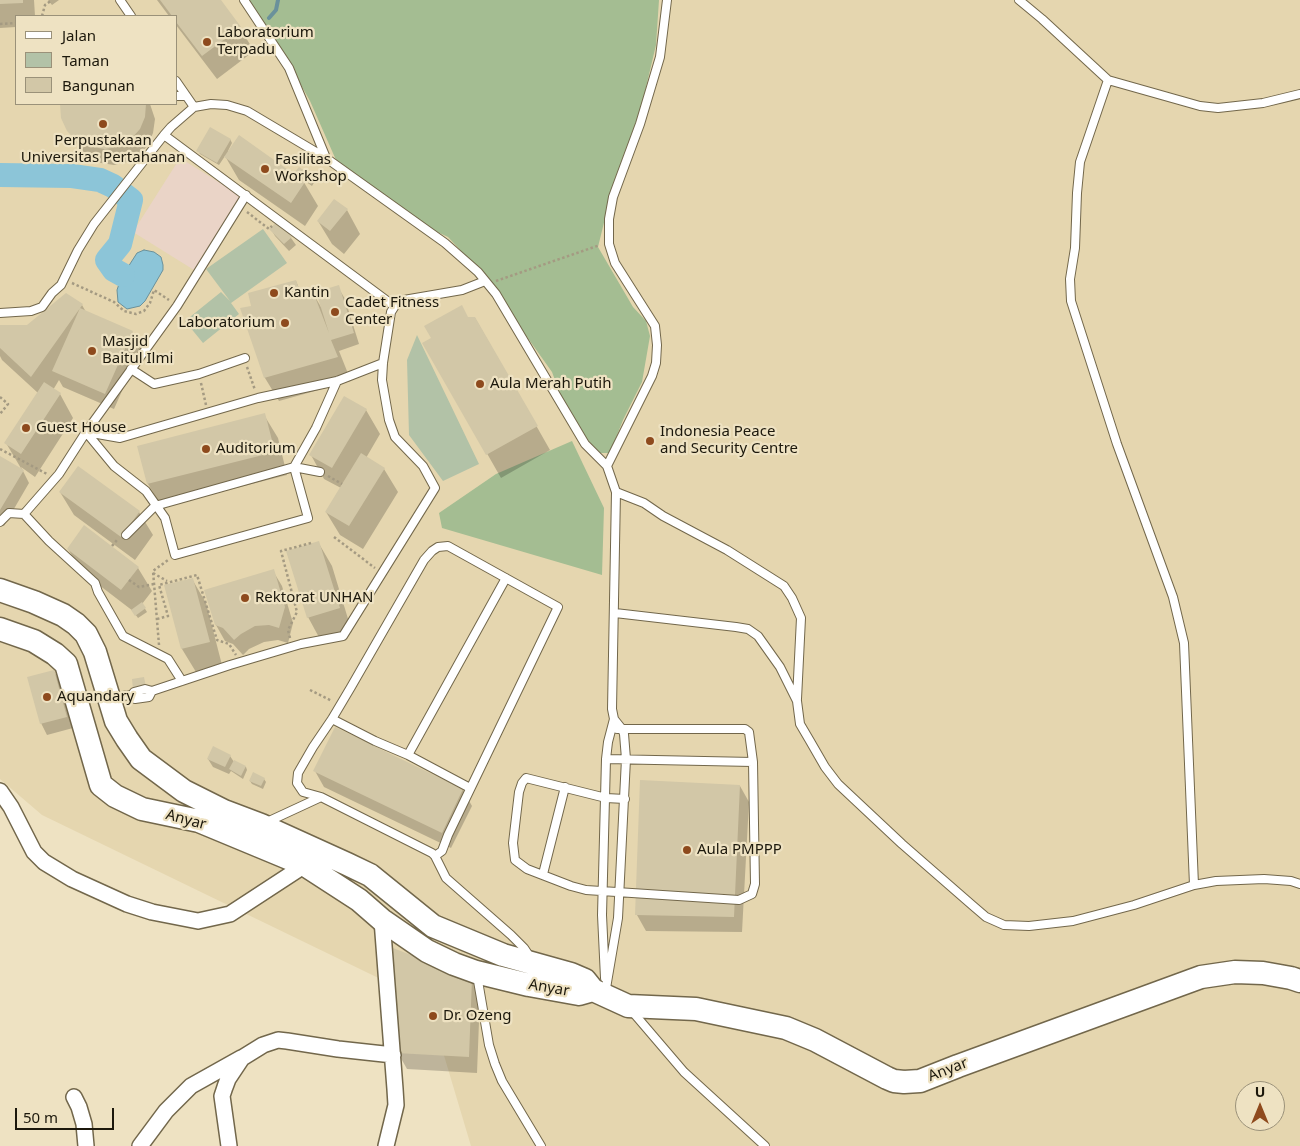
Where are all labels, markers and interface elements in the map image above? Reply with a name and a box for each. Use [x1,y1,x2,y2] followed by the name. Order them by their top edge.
[15,15,178,105] legend
[217,24,314,59] place label: Laboratorium Terpadu
[62,25,96,45] text: Jalan
[201,36,213,48] marker: Laboratorium Terpadu
[62,50,109,70] text: Taman
[62,75,135,95] text: Bangunan
[97,118,109,130] marker: Perpustakaan Universitas Pertahanan
[21,132,185,167] place label: Perpustakaan Universitas Pertahanan
[275,151,347,186] place label: Fasilitas Workshop
[259,163,271,175] marker: Fasilitas Workshop
[284,284,330,302] place label: Kantin
[268,287,280,299] marker: Kantin
[345,294,439,329] place label: Cadet Fitness Center
[329,306,341,318] marker: Cadet Fitness Center
[178,314,275,332] place label: Laboratorium
[279,317,291,329] marker: Laboratorium
[102,333,173,368] place label: Masjid Baitul Ilmi
[86,345,98,357] marker: Masjid Baitul Ilmi
[490,375,611,393] place label: Aula Merah Putih
[474,378,486,390] marker: Aula Merah Putih
[36,419,126,437] place label: Guest House
[20,422,32,434] marker: Guest House
[660,423,798,458] place label: Indonesia Peace and Security Centre
[644,435,656,447] marker: Indonesia Peace and Security Centre
[216,440,296,458] place label: Auditorium
[200,443,212,455] marker: Auditorium
[255,589,373,607] place label: Rektorat UNHAN
[239,592,251,604] marker: Rektorat UNHAN
[57,688,134,706] place label: Aquandary
[41,691,53,703] marker: Aquandary
[164,806,208,834] street label: Anyar
[697,841,782,859] place label: Aula PMPPP
[681,844,693,856] marker: Aula PMPPP
[527,976,571,1000] street label: Anyar
[443,1007,511,1025] place label: Dr. Ozeng
[427,1010,439,1022] marker: Dr. Ozeng
[926,1054,970,1086] street label: Anyar
[1235,1081,1285,1131] north arrow
[1255,1082,1265,1101] text: U
[18,1098,116,1130] scale bar
[23,1107,58,1127] text: 50 m

